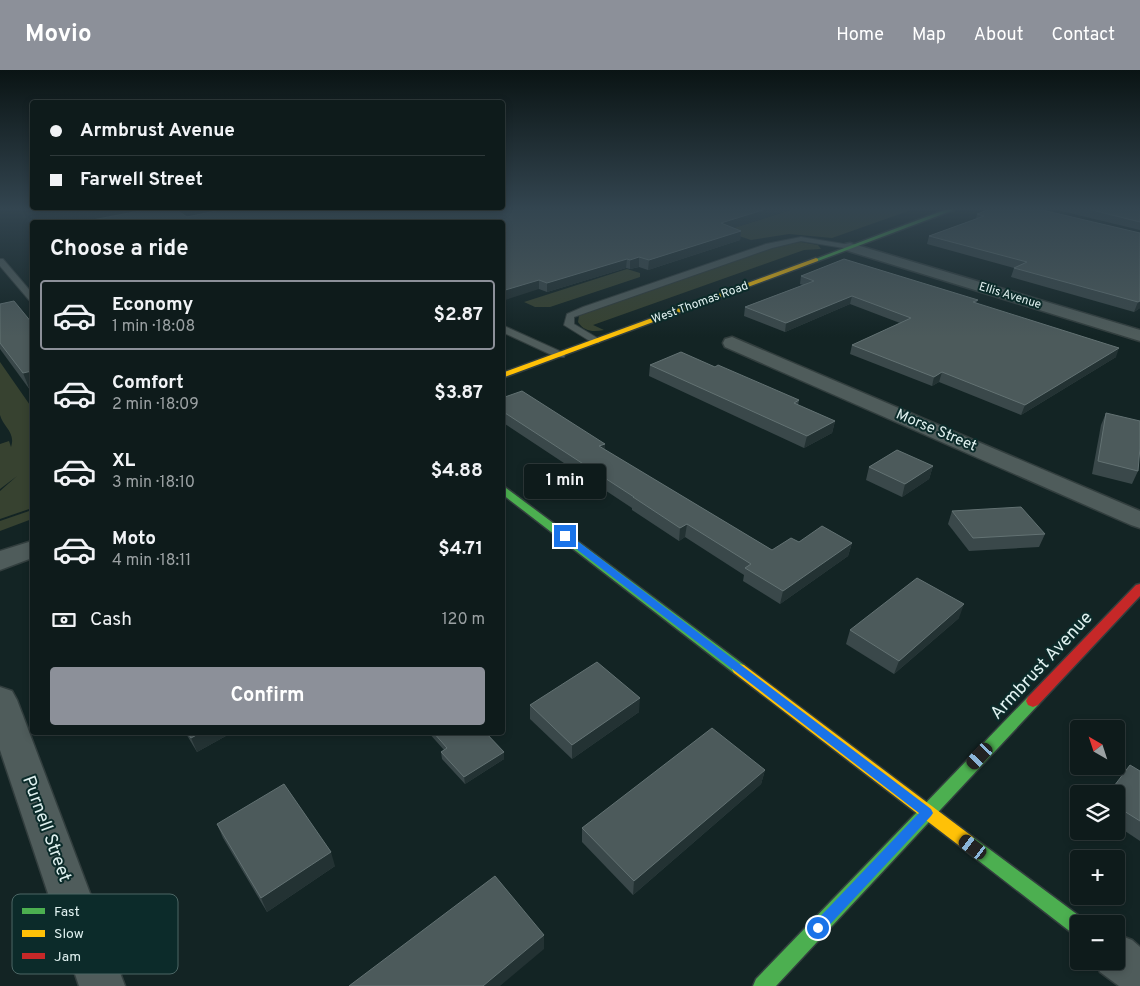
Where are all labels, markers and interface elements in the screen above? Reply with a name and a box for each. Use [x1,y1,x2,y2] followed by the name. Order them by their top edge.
[25,20,92,50] text: Movio
[836,24,884,47] text: Home
[912,24,946,47] text: Map
[974,24,1023,47] text: About
[1051,24,1115,47] text: Contact
[80,119,235,143] text: Armbrust Avenue
[80,168,203,192] text: Farwell Street
[50,236,188,263] text: Choose a ride
[649,278,751,328] street label: West Thomas Road
[977,279,1043,313] street label: Ellis Avenue
[52,293,97,338] icon: car
[112,293,193,317] text: Economy
[434,303,483,327] text: $2.87
[112,317,195,337] text: 1 min · 18:08
[52,371,97,416] icon: car
[112,371,184,395] text: Comfort
[434,381,483,405] text: $3.87
[112,395,199,415] text: 2 min · 18:09
[893,405,979,457] street label: Morse Street
[52,449,97,494] icon: car
[112,449,135,473] text: XL
[431,459,483,483] text: $4.88
[524,464,606,498] callout: 1 min
[546,471,584,491] text: 1 min
[112,473,195,493] text: 3 min · 18:10
[554,525,576,547] route end
[52,527,97,572] icon: car
[112,527,156,551] text: Moto
[438,537,483,561] text: $4.71
[112,551,191,571] text: 4 min · 18:11
[50,606,78,634] icon: cash
[986,607,1098,725] street label: Armbrust Avenue
[90,608,132,632] text: Cash
[442,610,485,630] text: 120 m
[50,667,485,725] button: Confirm
[1070,720,1125,775] north arrow
[1070,720,1125,970] map controls
[964,740,995,772] car
[16,773,76,885] street label: Purnell Street
[1070,785,1125,840] button: layers
[956,832,989,862] car
[1070,850,1125,905] button: +
[12,894,178,974] legend
[54,904,80,921] text: Fast
[1070,915,1125,970] button: −
[807,917,829,939] route start
[54,926,84,943] text: Slow
[54,949,81,966] text: Jam

